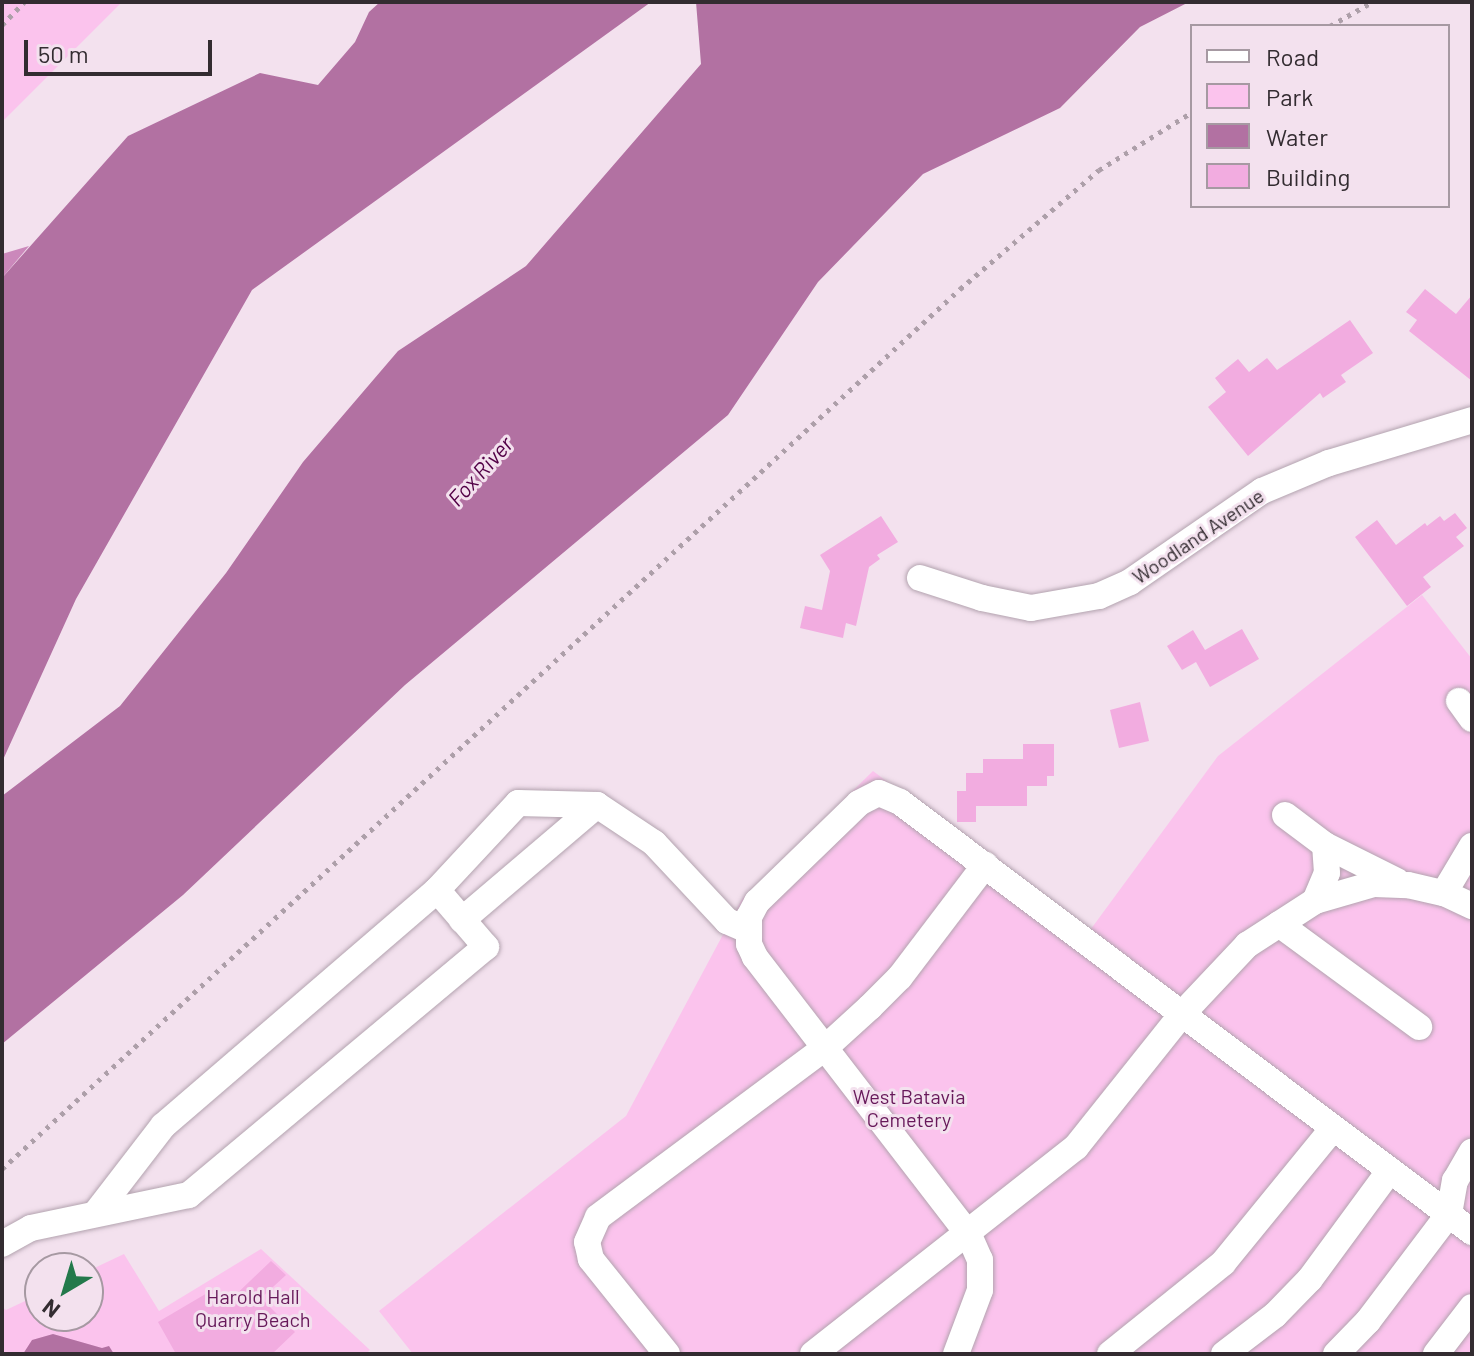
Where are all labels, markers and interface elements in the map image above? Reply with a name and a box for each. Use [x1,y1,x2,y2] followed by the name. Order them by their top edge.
[28,24,216,74] scale bar
[1190,24,1450,208] legend
[38,39,89,68] text: 50 m
[1266,42,1319,71] text: Road
[1266,82,1313,111] text: Park
[1266,122,1328,151] text: Water
[1266,162,1350,191] text: Building
[442,431,518,511] water label: Fox River
[1128,483,1268,589] street label: Woodland Avenue
[853,1084,965,1131] park label: West Batavia Cemetery
[24,1252,104,1332] north arrow
[195,1284,311,1331] park label: Harold Hall Quarry Beach
[37,1295,64,1324] text: N

